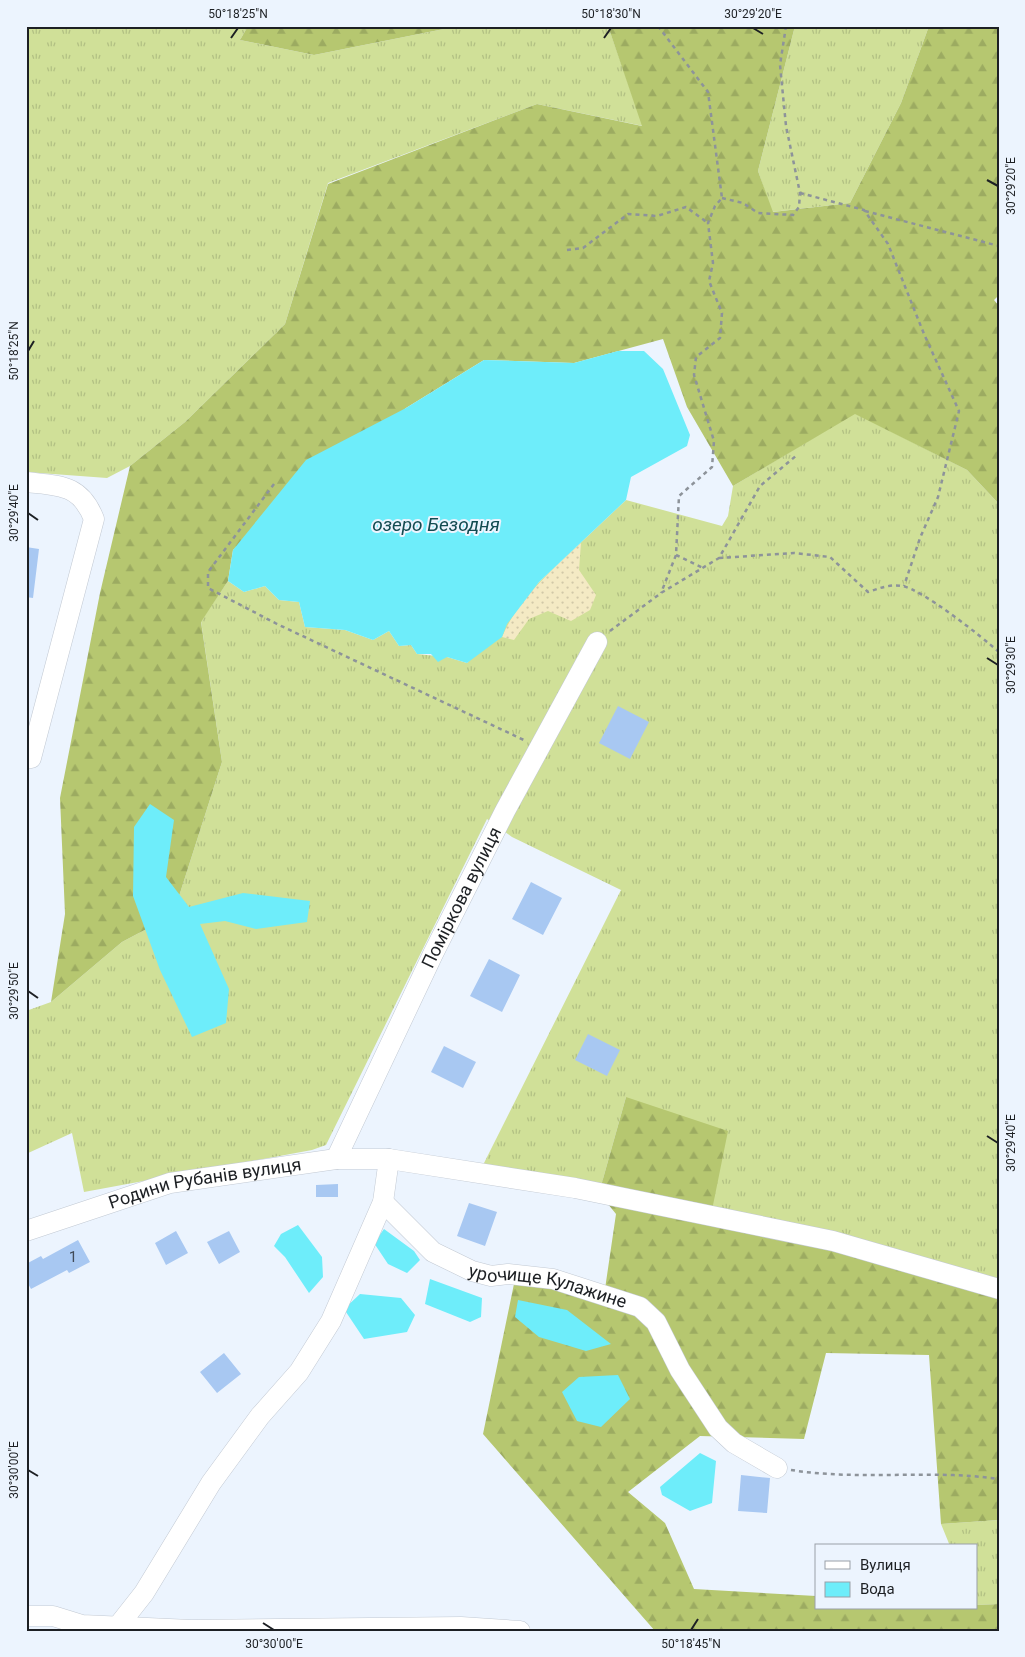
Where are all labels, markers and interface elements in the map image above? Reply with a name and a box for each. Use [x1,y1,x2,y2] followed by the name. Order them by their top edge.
[208,7,268,21] text: 50°18'25"N
[581,7,641,21] text: 50°18'30"N
[724,7,782,21] text: 30°29'20"E
[1004,157,1018,215] text: 30°29'20"E
[7,321,21,381] text: 50°18'25"N
[7,484,21,542] text: 30°29'40"E
[372,513,500,536] water label: озеро Безодня
[1004,636,1018,694] text: 30°29'30"E
[417,823,505,971] street label: Поміркова вулиця
[7,962,21,1020] text: 30°29'50"E
[1004,1114,1018,1172] text: 30°29'40"E
[106,1153,303,1213] street label: Родини Рубанів вулиця
[69,1248,77,1266] house number: 1
[467,1260,629,1312] street label: урочище Кулажине
[7,1441,21,1499] text: 30°30'00"E
[815,1544,978,1610] legend
[860,1556,911,1574] text: Вулиця
[860,1580,895,1598] text: Вода
[245,1637,303,1651] text: 30°30'00"E
[661,1637,721,1651] text: 50°18'45"N

